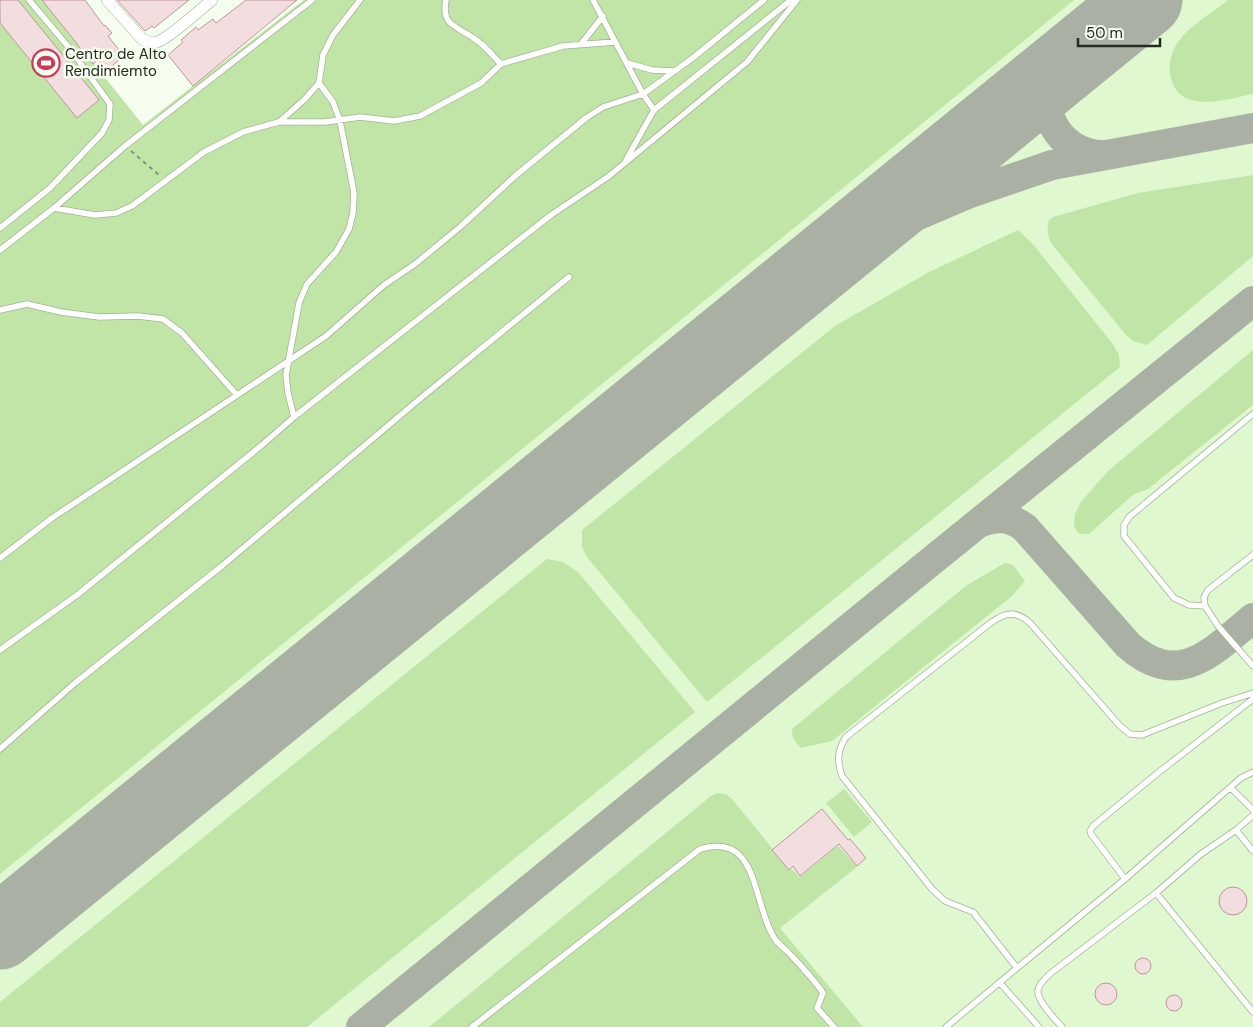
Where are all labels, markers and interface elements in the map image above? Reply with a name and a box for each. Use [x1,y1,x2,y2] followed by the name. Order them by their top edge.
[1078,15,1160,47] scale bar
[1086,23,1123,43] text: 50 m
[65,44,167,81] place label: Centro de Alto Rendimiemto
[31,48,61,78] sports icon: Centro de Alto Rendimiemto

